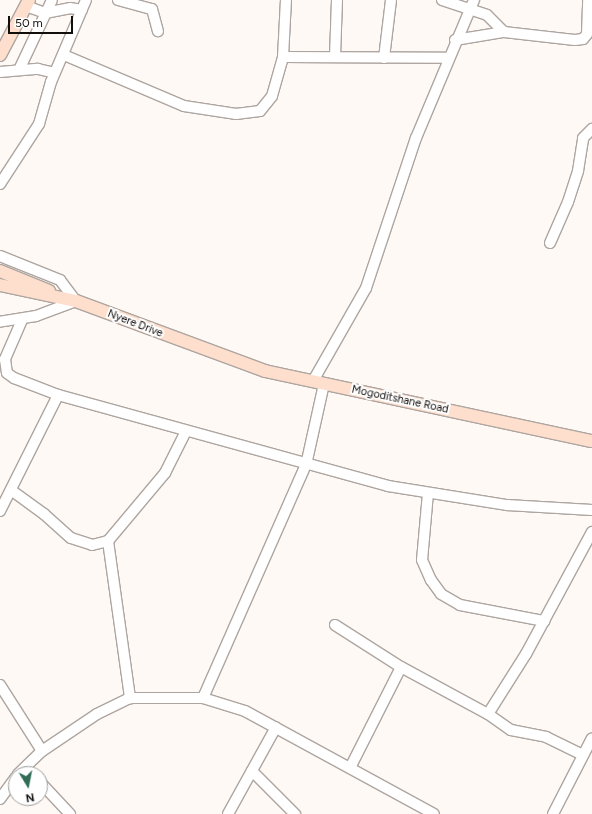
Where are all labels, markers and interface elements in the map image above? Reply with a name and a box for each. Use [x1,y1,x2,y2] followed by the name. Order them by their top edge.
[10,8,75,34] scale bar
[15,16,43,30] text: 50 m
[106,307,164,341] street label: Nyere Drive
[350,383,450,417] street label: Mogoditshane Road
[8,766,48,806] north arrow
[25,790,35,804] text: N

